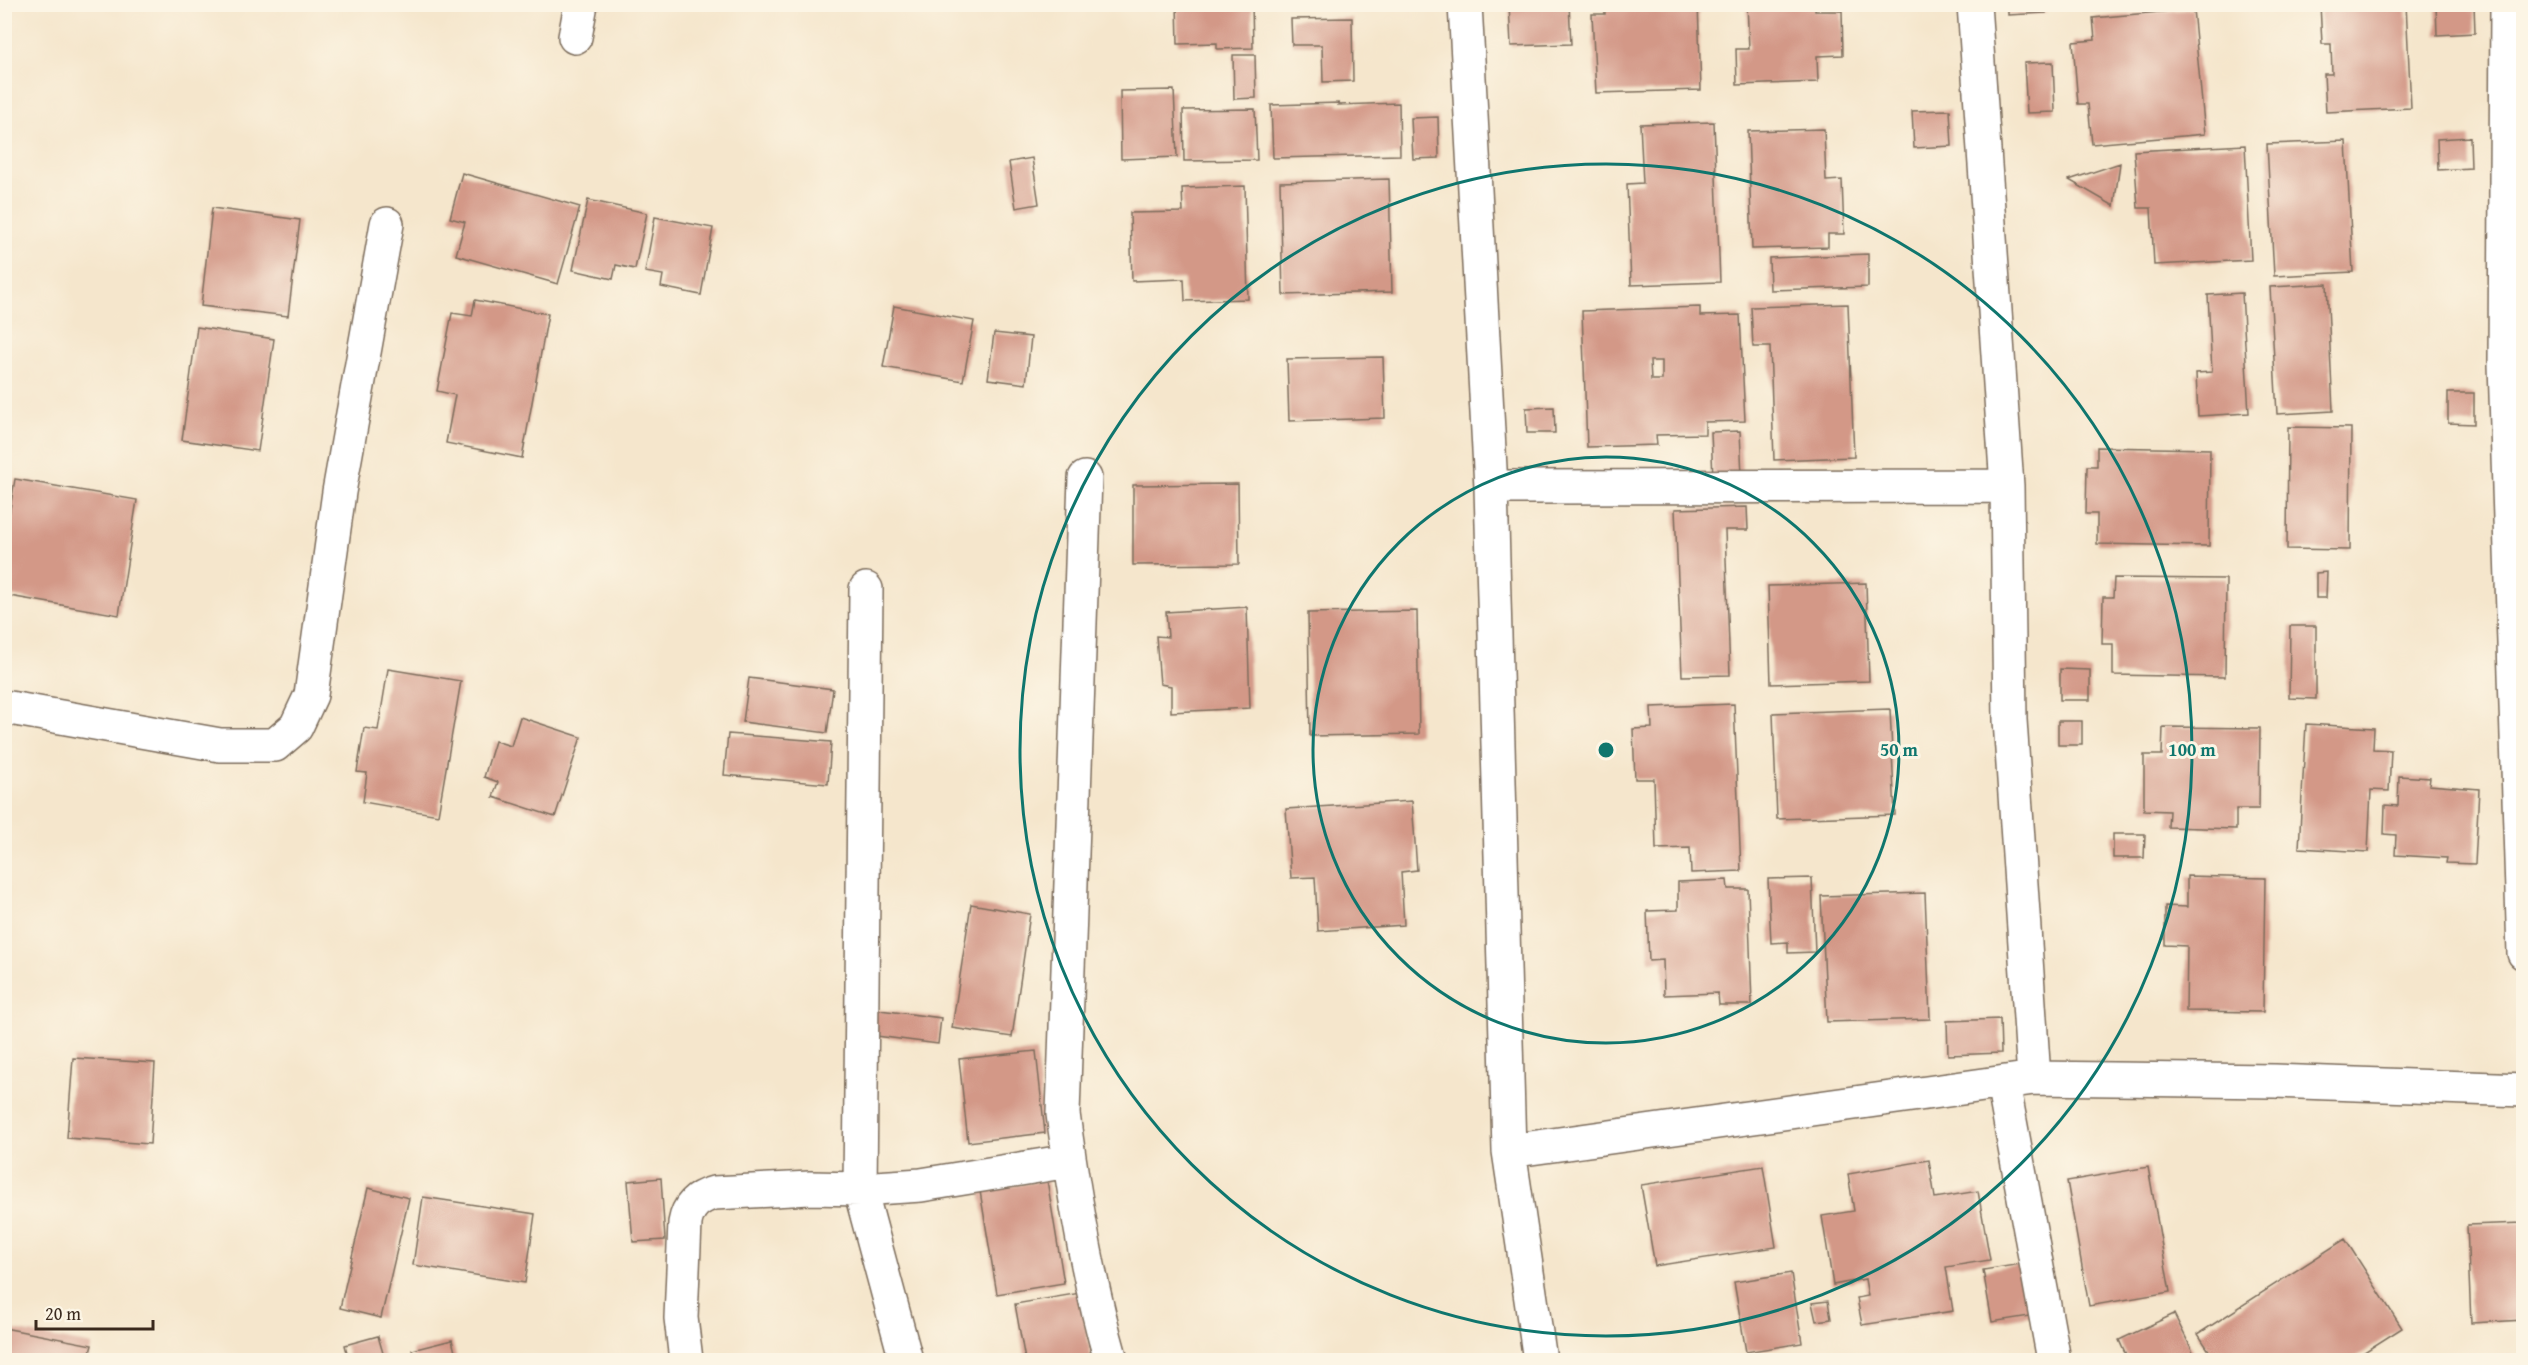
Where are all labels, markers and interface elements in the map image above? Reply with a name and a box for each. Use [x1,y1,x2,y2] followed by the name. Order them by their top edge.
[1880,736,1919,763] text: 50 m
[2168,736,2216,763] text: 100 m
[1596,740,1616,760] centre of rings
[36,1293,153,1331] scale bar
[45,1300,81,1327] text: 20 m

